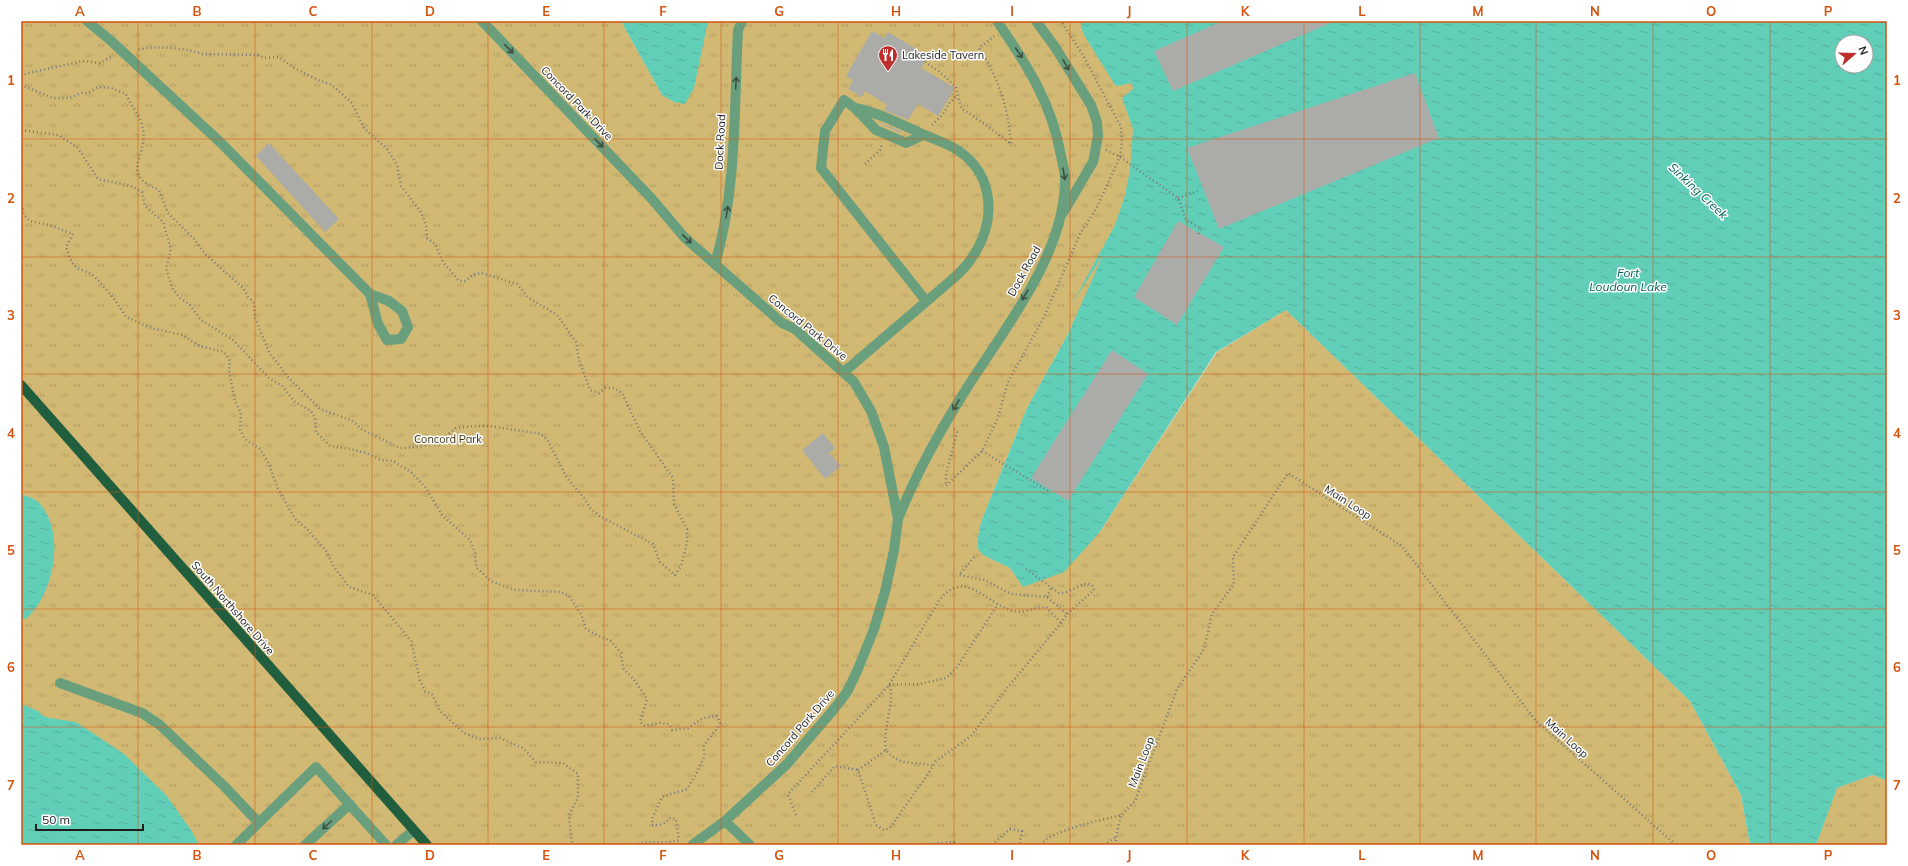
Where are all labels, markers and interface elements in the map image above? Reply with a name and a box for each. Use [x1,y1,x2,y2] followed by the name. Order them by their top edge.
[75,3,85,19] text: A
[193,3,202,19] text: B
[309,3,318,19] text: C
[425,3,435,19] text: D
[542,3,550,19] text: E
[659,3,667,19] text: F
[774,3,784,19] text: G
[891,3,901,19] text: H
[1010,3,1014,19] text: I
[1127,3,1131,19] text: J
[1241,3,1251,19] text: K
[1358,3,1366,19] text: L
[1472,3,1484,19] text: M
[1590,3,1600,19] text: N
[1706,3,1716,19] text: O
[1824,3,1833,19] text: P
[1834,34,1874,74] north arrow
[504,44,514,54] one-way arrow
[877,44,899,72] restaurant icon: Lakeside Tavern
[1855,44,1871,57] text: N
[1015,47,1023,58] one-way arrow
[902,48,984,62] place label: Lakeside Tavern
[1062,59,1070,71] one-way arrow
[538,63,616,143] street label: Concord Park Drive
[7,72,15,88] text: 1
[1893,72,1901,88] text: 1
[732,77,739,90] one-way arrow
[712,114,728,170] street label: Dock Road
[594,138,604,148] one-way arrow
[1666,159,1732,222] water label: Sinking Creek
[1060,167,1068,180] one-way arrow
[7,190,15,206] text: 2
[1893,190,1901,206] text: 2
[723,206,731,219] one-way arrow
[682,234,692,244] one-way arrow
[1004,243,1044,299] street label: Dock Road
[1589,265,1667,294] water label: Fort Loudoun Lake
[1021,289,1029,301] one-way arrow
[766,291,850,363] street label: Concord Park Drive
[7,307,15,323] text: 3
[1893,307,1901,323] text: 3
[952,399,960,411] one-way arrow
[7,425,15,441] text: 4
[1893,425,1901,441] text: 4
[414,432,482,446] park label: Concord Park
[1322,482,1374,523] street label: Main Loop
[7,542,15,558] text: 5
[1893,542,1901,558] text: 5
[189,558,277,658] street label: South Northshore Drive
[7,659,15,675] text: 6
[1893,659,1901,675] text: 6
[763,687,837,769] street label: Concord Park Drive
[1543,715,1592,761] street label: Main Loop
[1125,734,1157,789] street label: Main Loop
[7,777,15,793] text: 7
[1893,777,1901,793] text: 7
[36,806,143,832] scale bar
[42,812,70,827] text: 50 m
[322,820,333,829] one-way arrow
[75,847,85,863] text: A
[193,847,202,863] text: B
[309,847,318,863] text: C
[425,847,435,863] text: D
[542,847,550,863] text: E
[659,847,667,863] text: F
[774,847,784,863] text: G
[891,847,901,863] text: H
[1010,847,1014,863] text: I
[1127,847,1131,863] text: J
[1241,847,1251,863] text: K
[1358,847,1366,863] text: L
[1472,847,1484,863] text: M
[1590,847,1600,863] text: N
[1706,847,1716,863] text: O
[1824,847,1833,863] text: P

